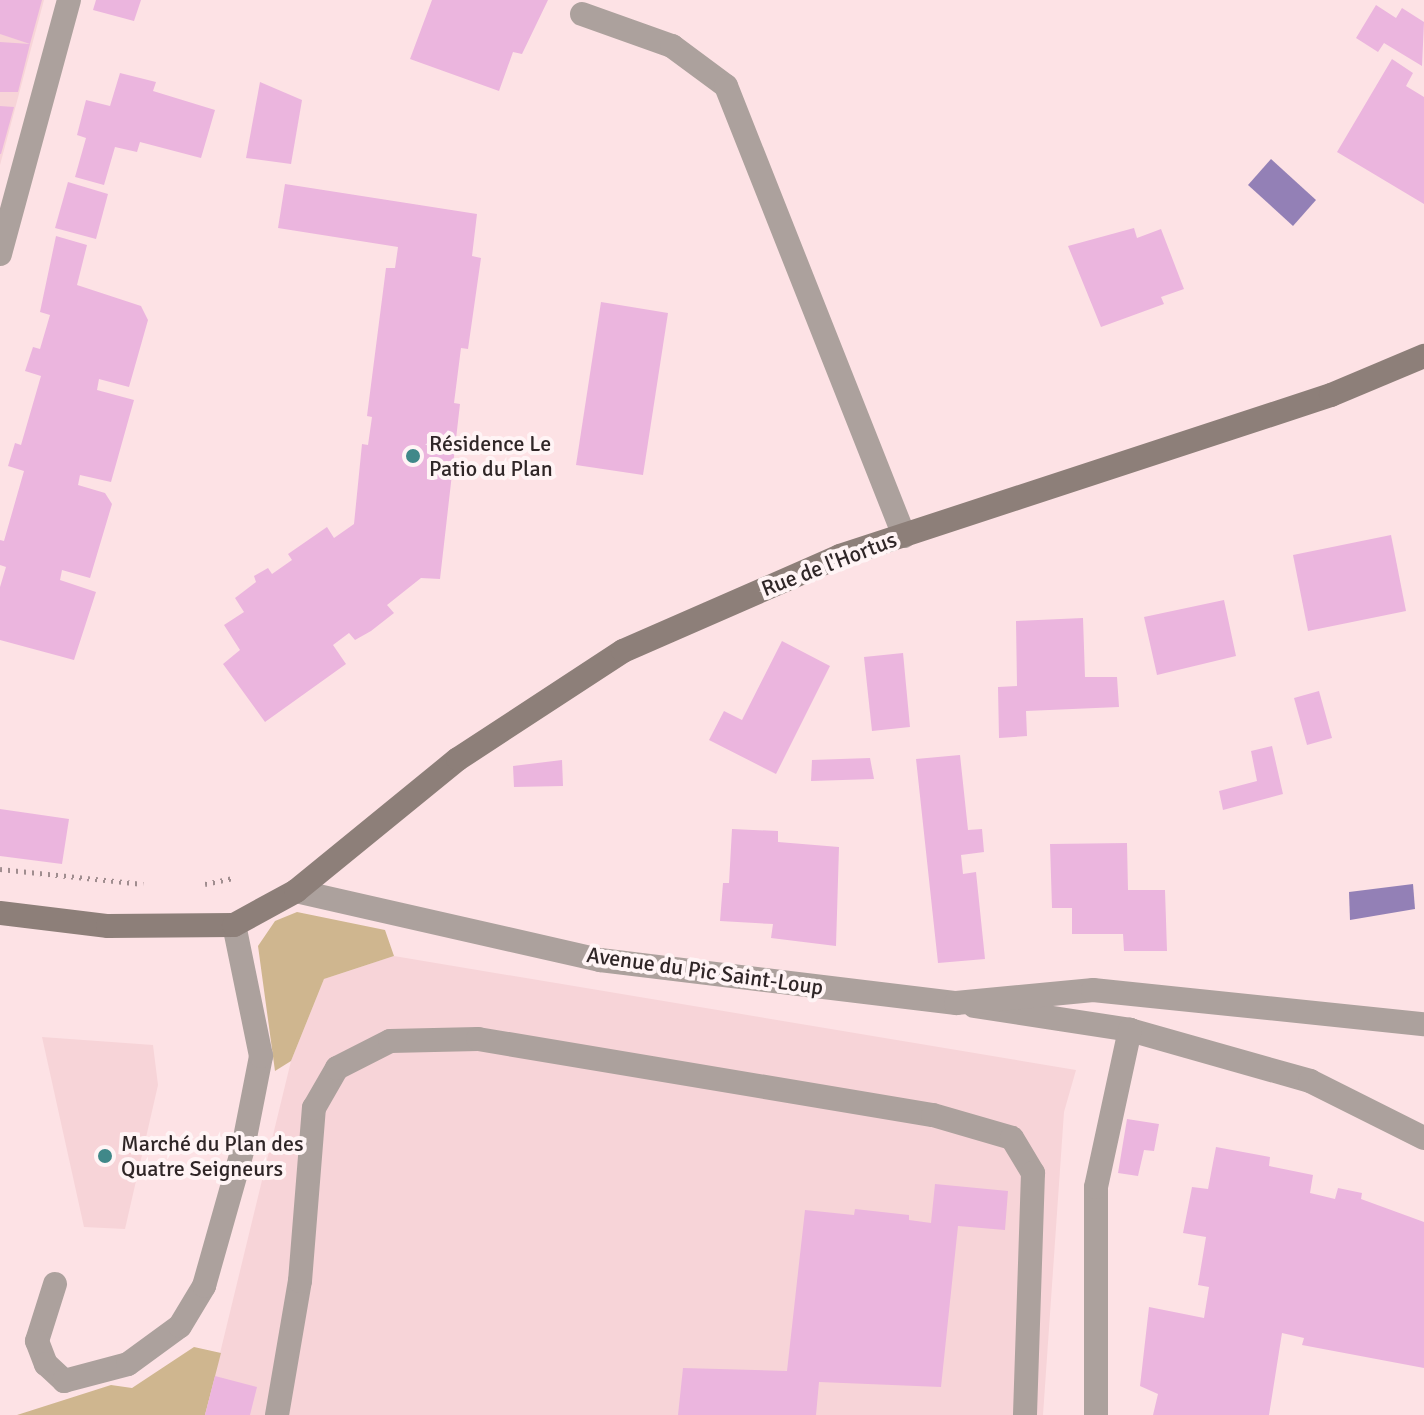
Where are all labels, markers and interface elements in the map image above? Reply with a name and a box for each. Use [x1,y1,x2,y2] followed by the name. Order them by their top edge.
[429,430,553,482] place label: Résidence Le Patio du Plan
[404,447,422,465] marker: Résidence Le Patio du Plan
[758,526,900,602] street label: Rue de l'Hortus
[585,941,825,1001] street label: Avenue du Pic Saint-Loup
[121,1130,304,1182] place label: Marché du Plan des Quatre Seigneurs
[96,1147,114,1165] marker: Marché du Plan des Quatre Seigneurs

